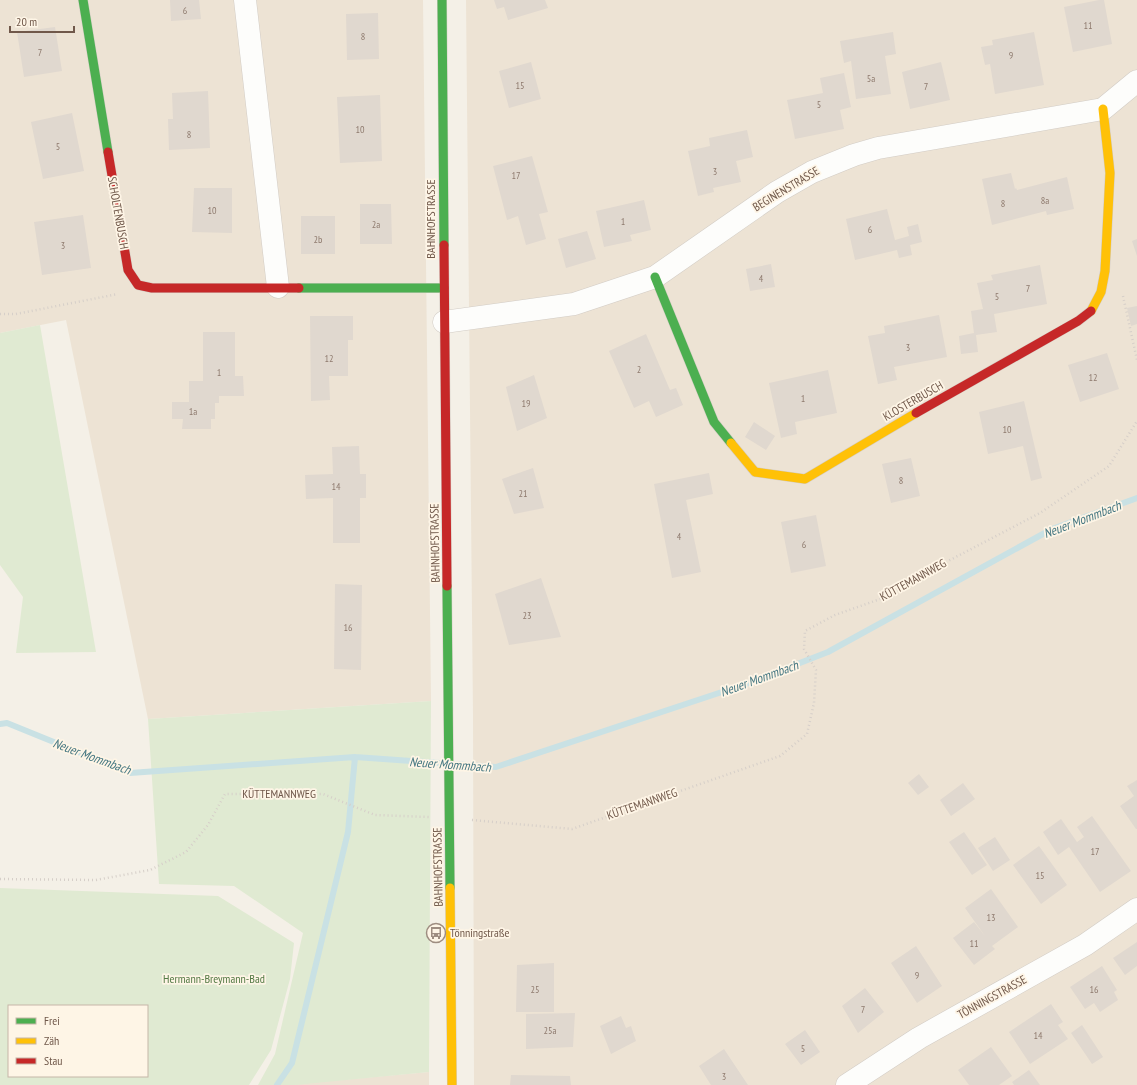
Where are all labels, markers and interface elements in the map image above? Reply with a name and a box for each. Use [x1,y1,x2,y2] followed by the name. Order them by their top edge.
[183,4,188,17] house number: 6
[10,8,74,34] scale bar
[16,14,37,29] text: 20 m
[1084,19,1093,32] house number: 11
[361,30,365,43] house number: 8
[38,46,42,59] house number: 7
[1009,49,1013,62] house number: 9
[867,72,875,85] house number: 5a
[516,79,525,92] house number: 15
[924,80,928,93] house number: 7
[817,98,821,111] house number: 5
[356,123,365,136] house number: 10
[187,128,191,141] house number: 8
[56,140,60,153] house number: 5
[750,163,822,214] street label: BEGINENSTRASSE
[713,165,717,178] house number: 3
[512,169,521,182] house number: 17
[105,175,132,250] street label: SCHOLTENBUSCH
[423,179,438,259] street label: BAHNHOFSTRASSE
[1041,194,1049,207] house number: 8a
[1001,197,1005,210] house number: 8
[208,204,217,217] house number: 10
[621,215,625,228] house number: 1
[372,218,380,231] house number: 2a
[868,223,873,236] house number: 6
[314,233,322,246] house number: 2b
[61,239,65,252] house number: 3
[759,272,764,285] house number: 4
[1026,282,1030,295] house number: 7
[995,290,999,303] house number: 5
[906,341,910,354] house number: 3
[325,352,334,365] house number: 12
[637,363,641,376] house number: 2
[217,366,221,379] house number: 1
[1089,371,1098,384] house number: 12
[880,377,946,424] street label: KLOSTERBUSCH
[801,392,805,405] house number: 1
[522,397,531,410] house number: 19
[189,405,197,418] house number: 1a
[1003,423,1012,436] house number: 10
[899,474,903,487] house number: 8
[332,480,341,493] house number: 14
[519,487,528,500] house number: 21
[1041,496,1125,542] water label: Neuer Mommbach
[426,503,443,583] street label: BAHNHOFSTRASSE
[677,530,682,543] house number: 4
[802,538,807,551] house number: 6
[877,555,949,604] street label: KÜTTEMANNWEG
[523,609,532,622] house number: 23
[344,621,353,634] house number: 16
[718,656,802,700] water label: Neuer Mommbach
[51,735,134,779] water label: Neuer Mommbach
[409,753,493,776] water label: Neuer Mommbach
[605,784,679,823] street label: KÜTTEMANNWEG
[242,786,316,801] street label: KÜTTEMANNWEG
[429,827,446,907] street label: BAHNHOFSTRASSE
[1091,845,1100,858] house number: 17
[1036,869,1045,882] house number: 15
[987,911,996,924] house number: 13
[425,922,447,944] bus stop icon: Tönningstraße
[450,925,510,940] place label: Tönningstraße
[970,937,979,950] house number: 11
[915,969,919,982] house number: 9
[163,971,265,986] park label: Hermann-Breymann-Bad
[955,971,1029,1022] street label: TÖNNINGSTRASSE
[531,983,540,996] house number: 25
[1090,983,1099,996] house number: 16
[861,1003,865,1016] house number: 7
[8,1005,148,1077] legend
[44,1013,60,1028] text: Frei
[544,1024,557,1037] house number: 25a
[1034,1029,1043,1042] house number: 14
[44,1033,59,1048] text: Zäh
[801,1042,805,1055] house number: 5
[44,1053,62,1068] text: Stau
[722,1070,726,1083] house number: 3

